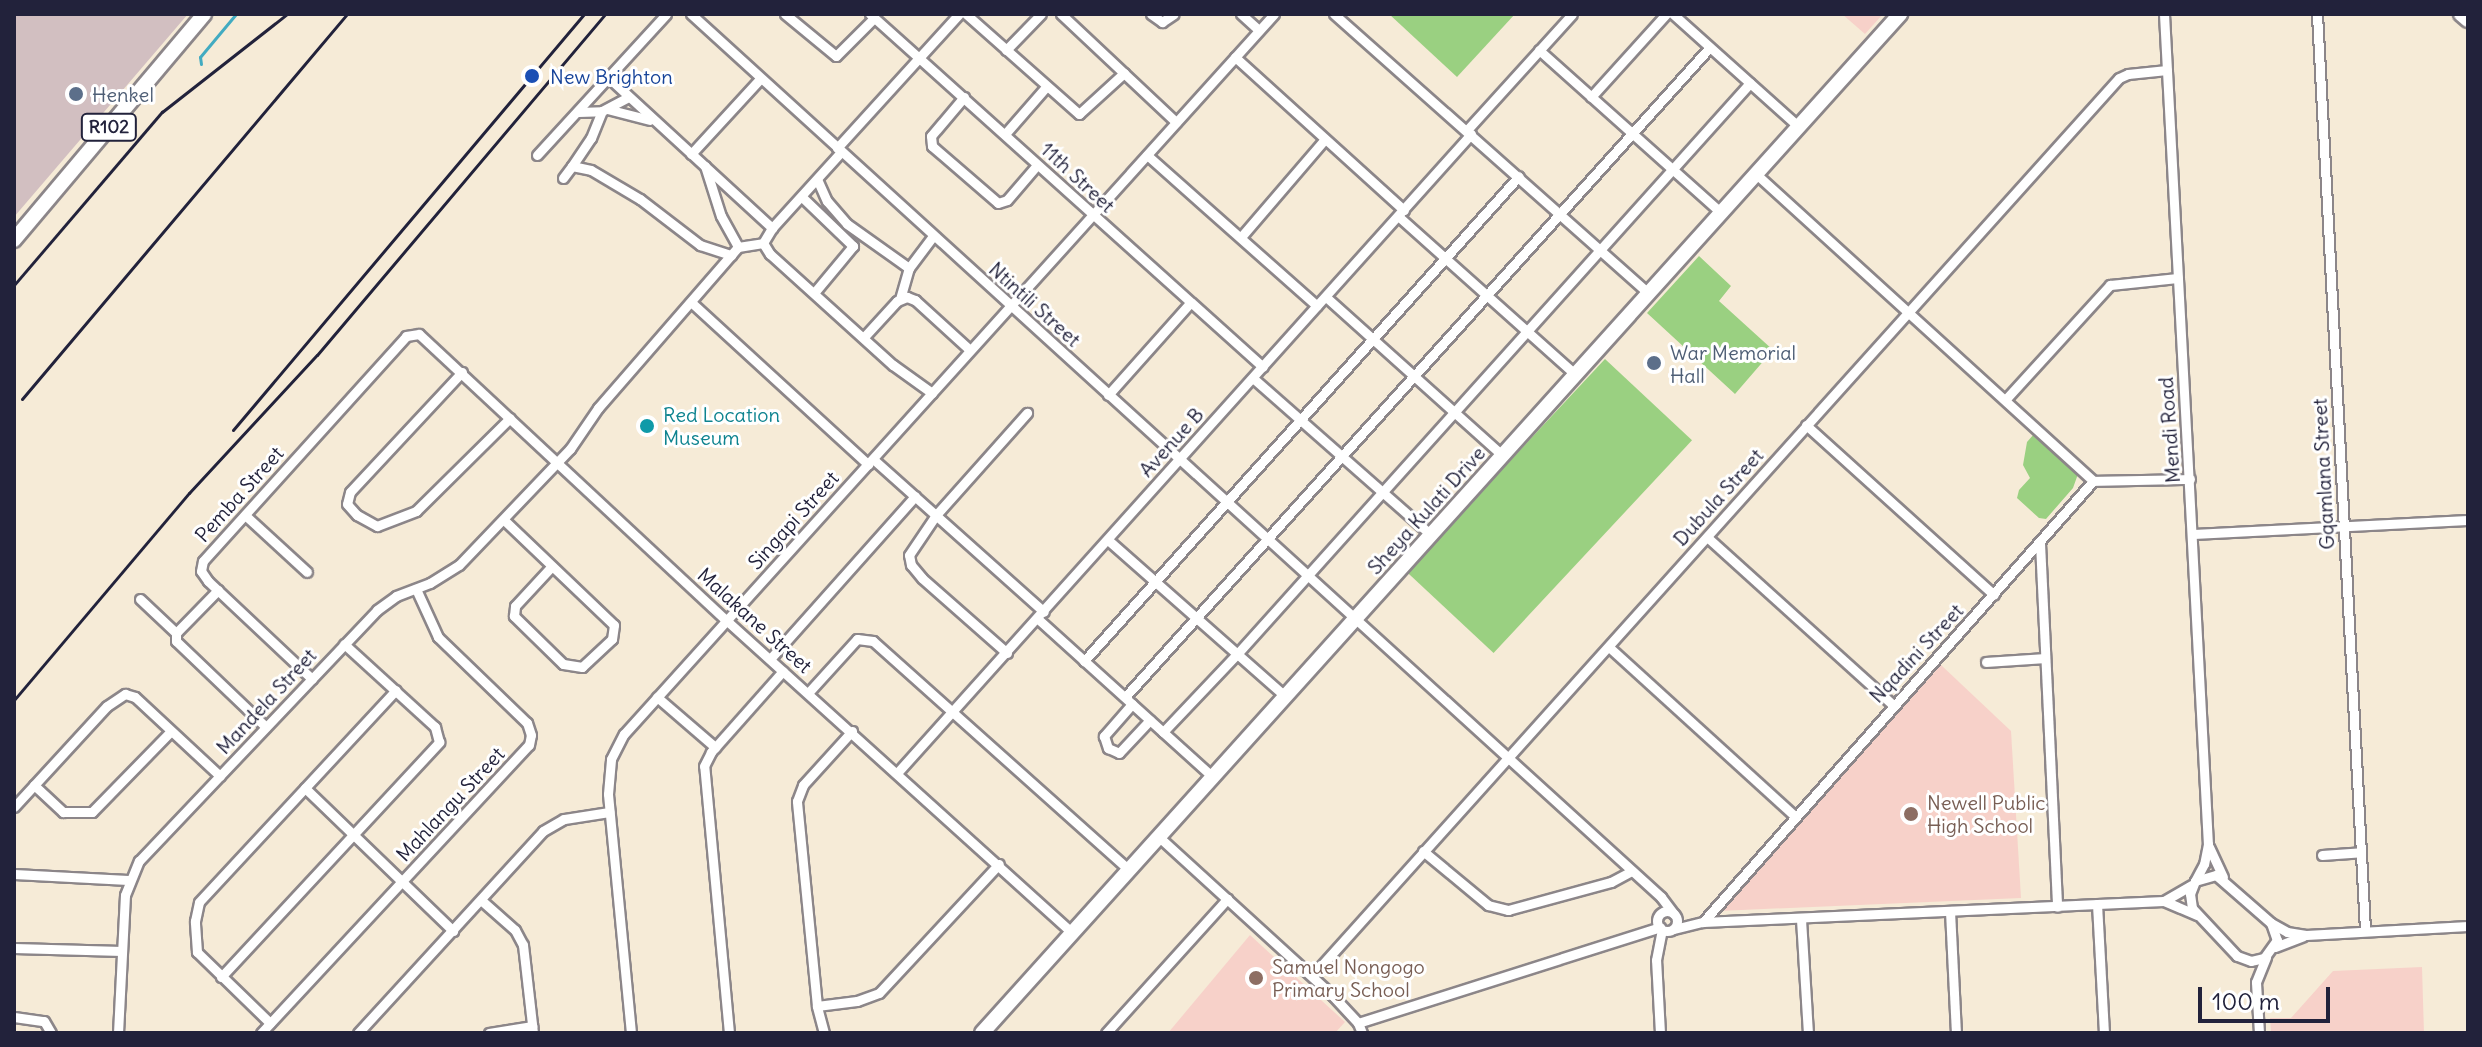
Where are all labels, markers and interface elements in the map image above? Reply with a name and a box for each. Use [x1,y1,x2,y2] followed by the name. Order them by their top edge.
[550,64,673,88] place label: New Brighton
[521,65,543,87] marker: New Brighton
[92,82,154,106] place label: Henkel
[67,85,85,103] marker: Henkel
[79,113,139,141] road number: R102
[1036,137,1120,217] street label: 11th Street
[984,257,1086,351] street label: Ntintili Street
[1670,340,1796,387] place label: War Memorial Hall
[1645,354,1663,372] marker: War Memorial Hall
[2153,376,2185,484] street label: Mendi Road
[2307,398,2339,550] street label: Gqamlana Street
[663,402,780,449] place label: Red Location Museum
[1134,402,1208,482] street label: Avenue B
[638,417,656,435] marker: Red Location Museum
[190,441,288,547] street label: Pemba Street
[1362,441,1490,579] street label: Sheya Kulati Drive
[1668,443,1768,551] street label: Dubula Street
[743,466,843,574] street label: Singapi Street
[693,562,817,678] street label: Malakane Street
[1864,599,1968,707] street label: Nqadini Street
[211,643,321,759] street label: Mandela Street
[391,742,509,866] street label: Mahlangu Street
[1927,790,2046,837] place label: Newell Public High School
[1902,805,1920,823] marker: Newell Public High School
[1272,954,1425,1001] place label: Samuel Nongogo Primary School
[1247,969,1265,987] marker: Samuel Nongogo Primary School
[2202,971,2334,1021] scale bar
[2212,986,2280,1016] text: 100 m

